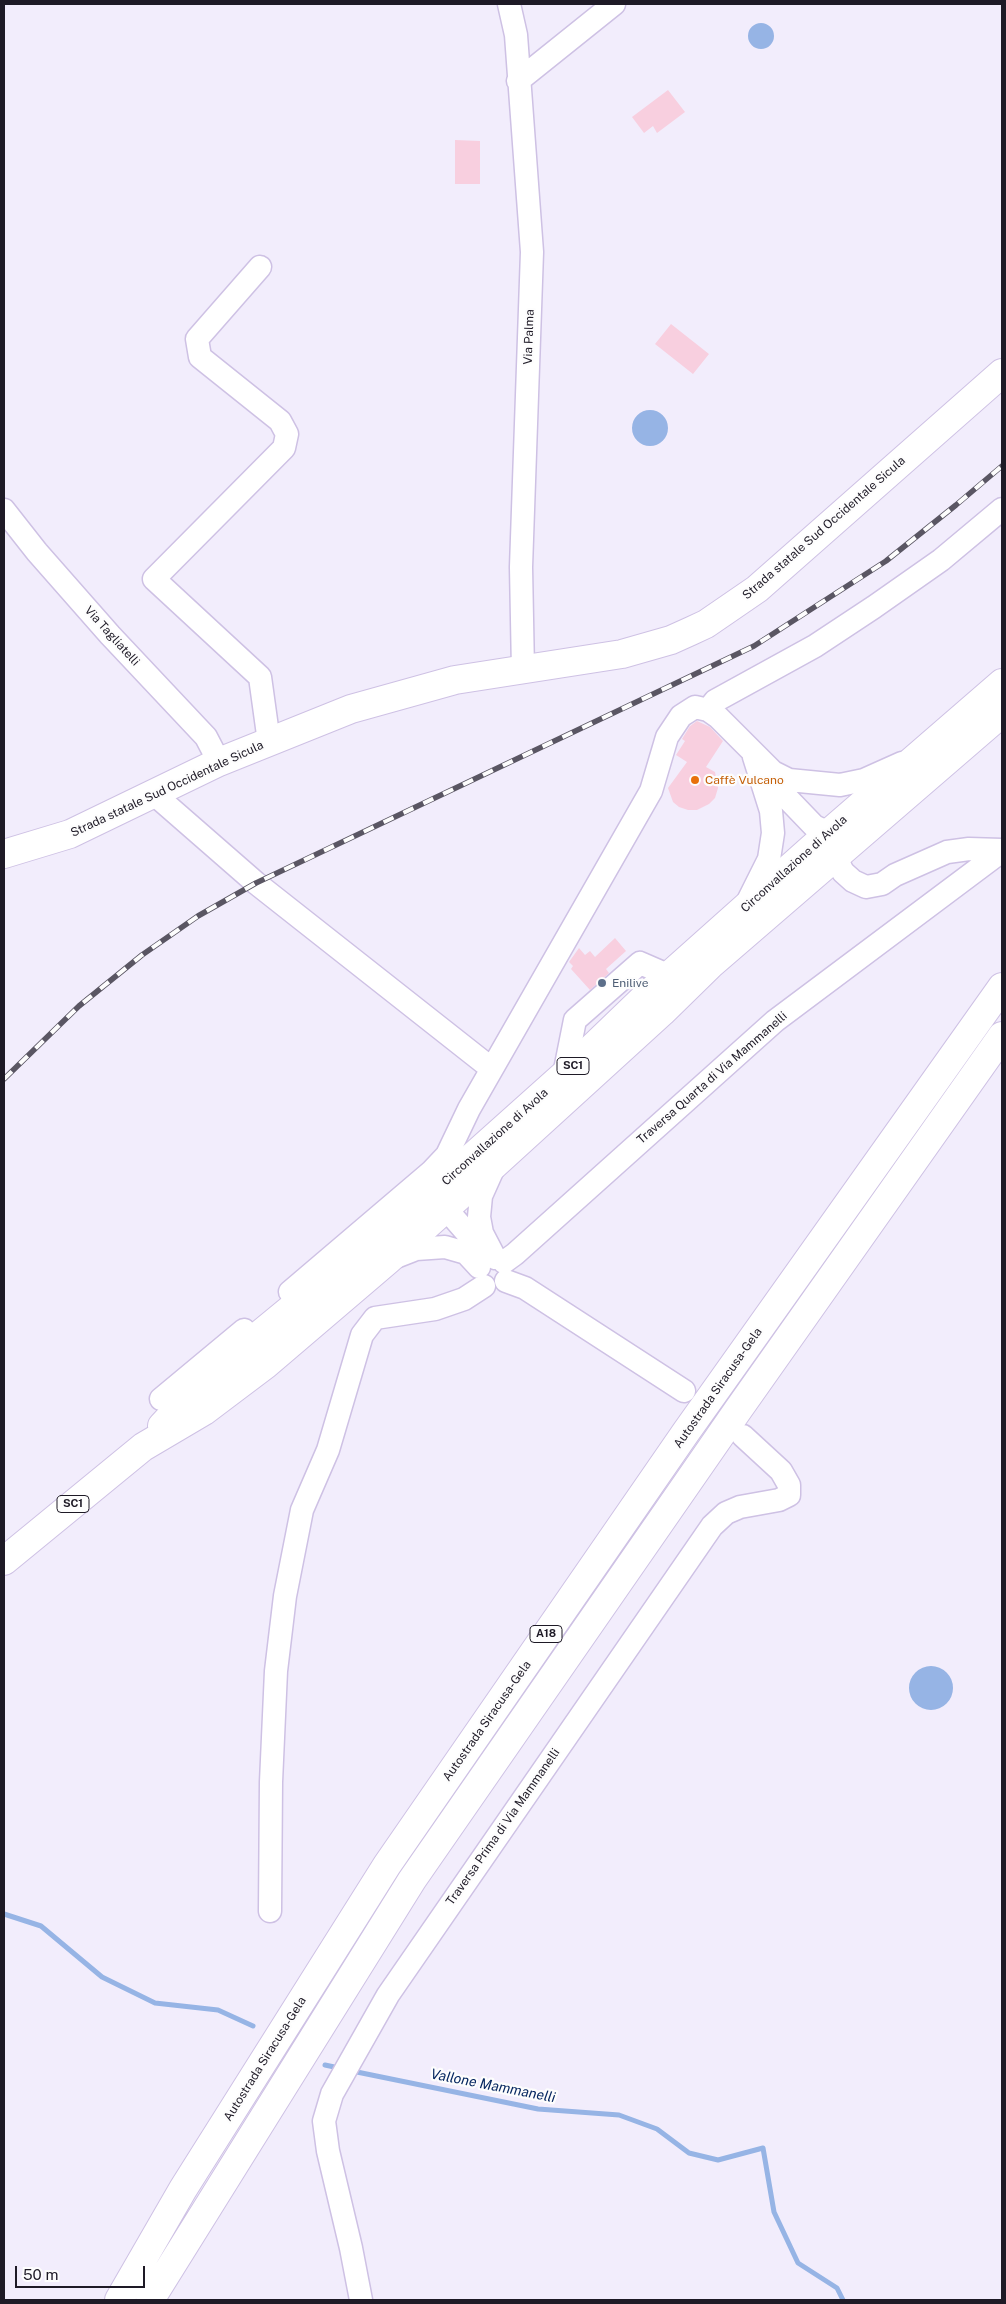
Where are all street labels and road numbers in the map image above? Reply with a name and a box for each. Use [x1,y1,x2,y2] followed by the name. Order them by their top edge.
[521,309,537,365] street label: Via Palma
[740,453,908,603] street label: Strada statale Sud Occidentale Sicula
[81,603,143,669] street label: Via Tagliatelli
[68,738,266,840] street label: Strada statale Sud Occidentale Sicula
[738,812,850,916] street label: Circonvallazione di Avola
[634,1009,790,1147] street label: Traversa Quarta di Via Mammanelli
[557,1058,589,1074] road number: SC1
[439,1085,551,1189] street label: Circonvallazione di Avola
[671,1325,765,1451] street label: Autostrada Siracusa-Gela
[57,1496,89,1512] road number: SC1
[530,1626,562,1642] road number: A18
[440,1658,534,1784] street label: Autostrada Siracusa-Gela
[443,1746,563,1908] street label: Traversa Prima di Via Mammanelli
[221,1994,309,2124] street label: Autostrada Siracusa-Gela

